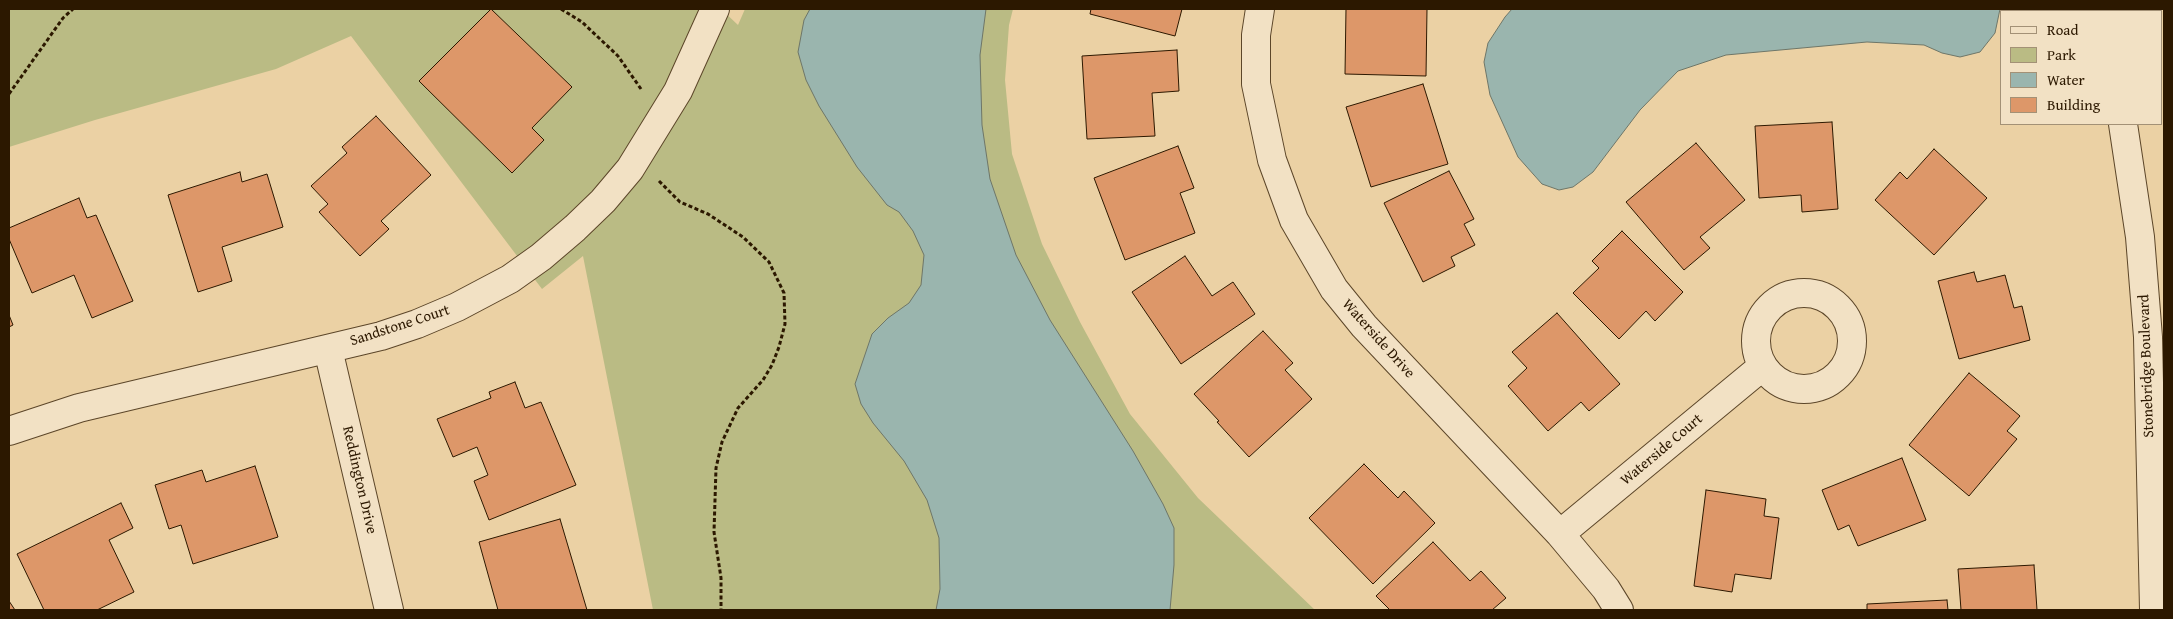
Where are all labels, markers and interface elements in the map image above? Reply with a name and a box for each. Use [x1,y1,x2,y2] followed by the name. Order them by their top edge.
[2000,10,2163,125] legend
[2047,19,2078,40] text: Road
[2047,44,2076,65] text: Park
[2047,69,2085,90] text: Water
[2047,94,2100,115] text: Building
[2136,294,2158,438] street label: Stonebridge Boulevard
[1338,296,1418,382] street label: Waterside Drive
[348,301,452,351] street label: Sandstone Court
[1617,410,1707,490] street label: Waterside Court
[338,424,380,536] street label: Reddington Drive

